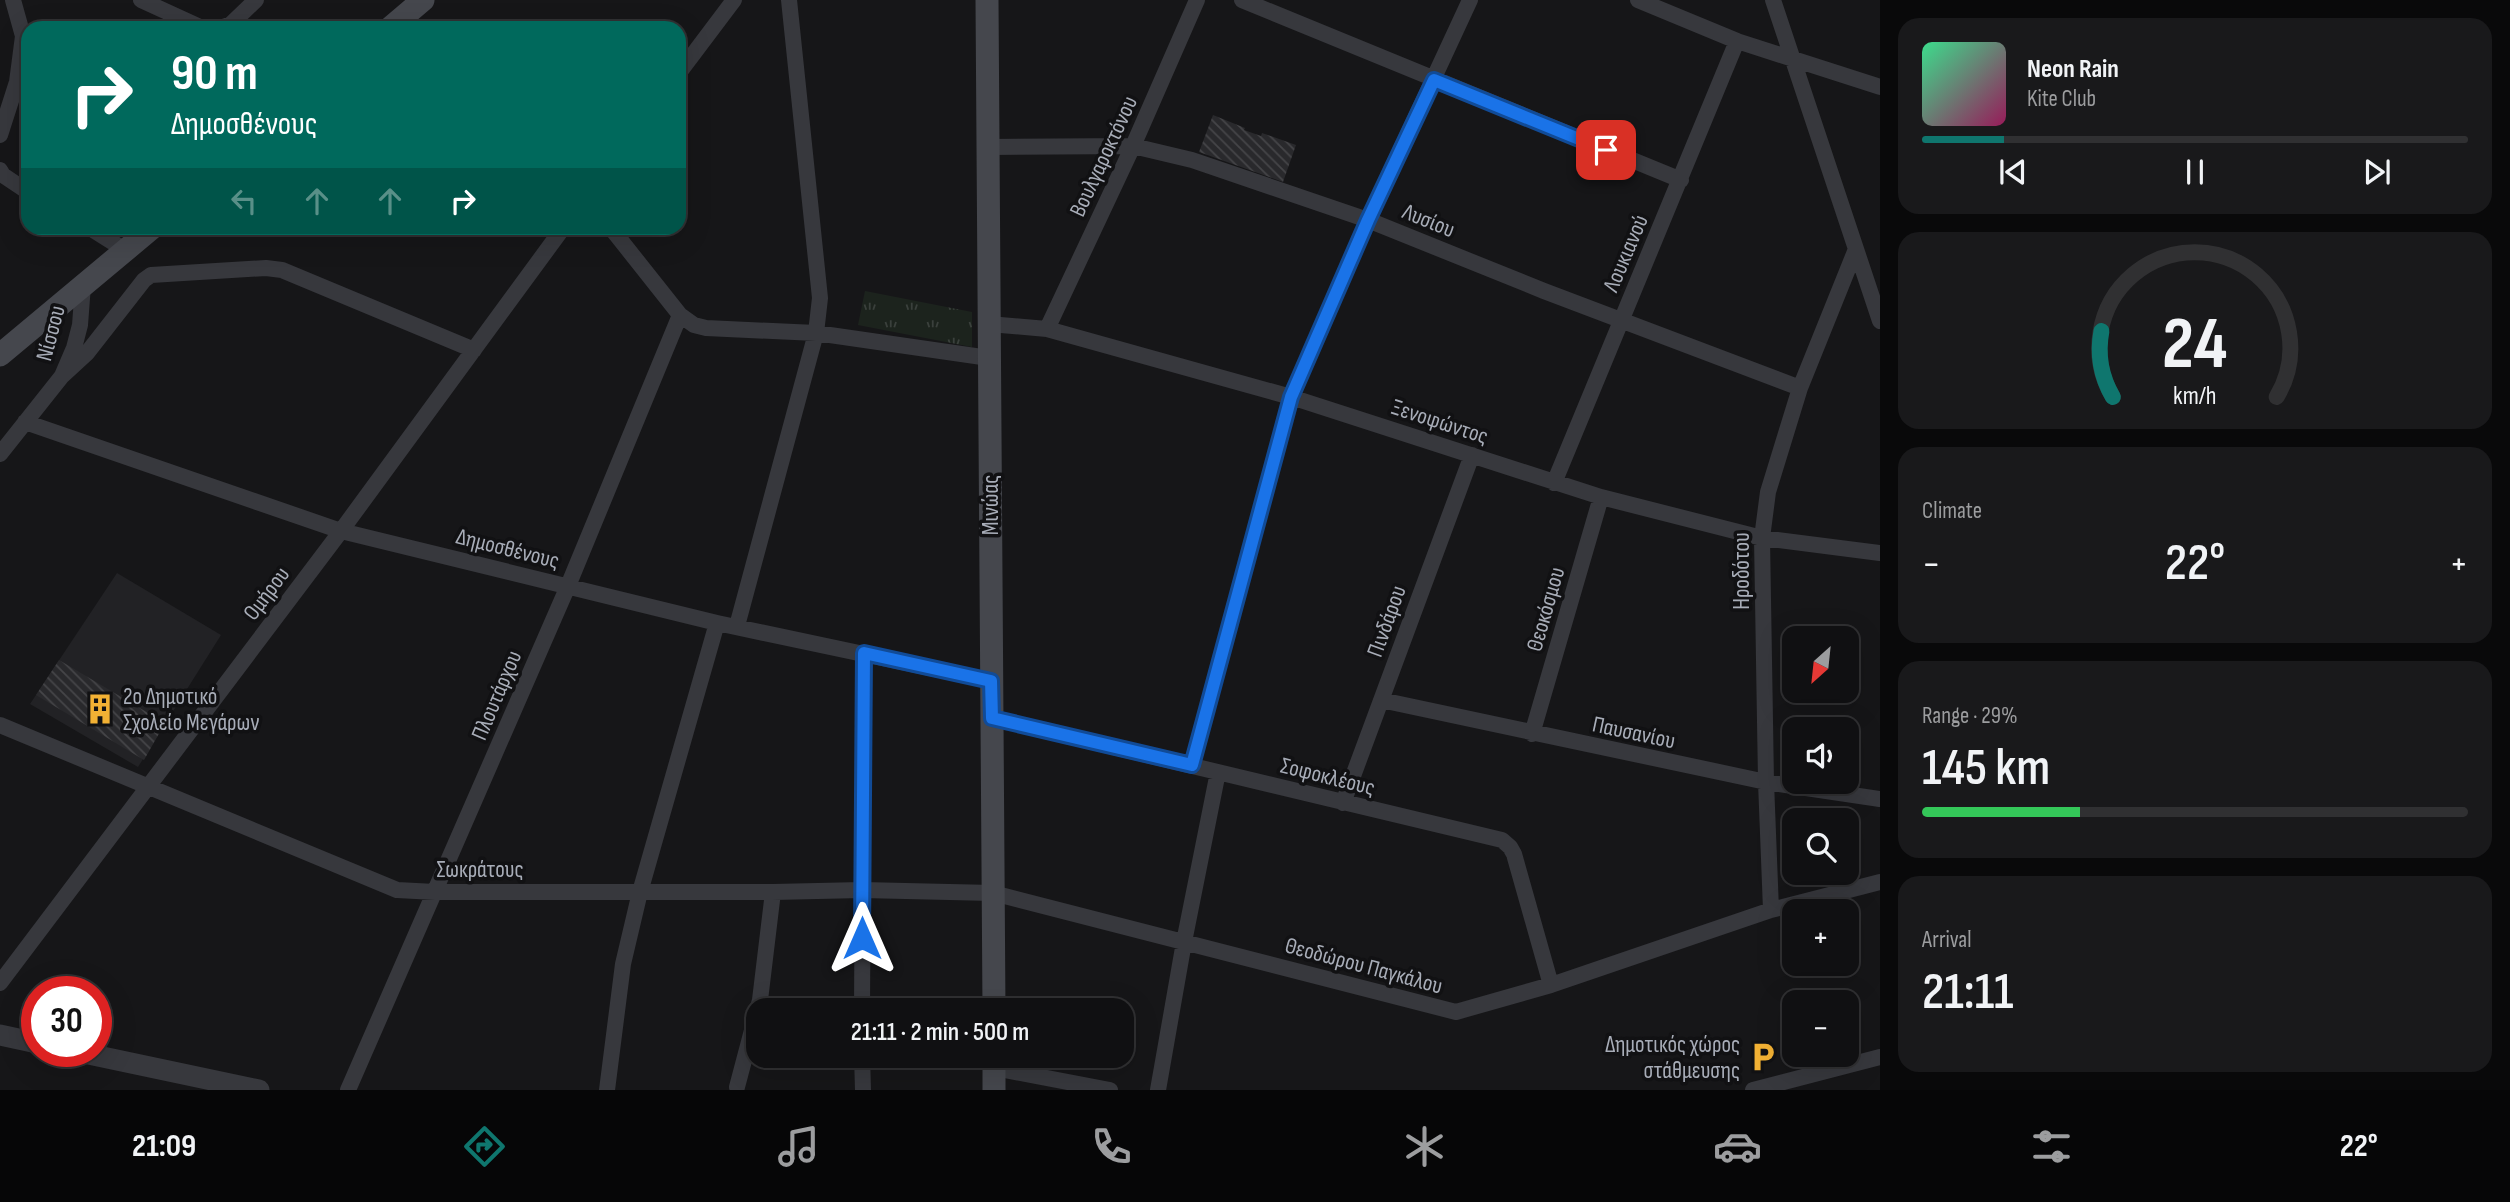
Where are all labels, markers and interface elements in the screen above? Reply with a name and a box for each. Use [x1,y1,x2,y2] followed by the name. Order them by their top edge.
[171,45,258,104] text: 90 m
[56,49,147,140] icon: right
[2027,54,2119,85] text: Neon Rain
[2027,85,2096,113] text: Kite Club
[1064,92,1144,221] street label: Βουλγαροκτόνου
[171,105,317,144] text: Δημοσθένους
[1576,120,1636,180] pin
[1587,131,1625,169] icon: arrive
[1994,153,2032,191] icon: previous
[2176,153,2214,191] icon: pause
[2358,153,2396,191] icon: next
[225,182,263,220] icon: left
[298,182,336,220] icon: ahead
[371,182,409,220] icon: ahead
[444,182,482,220] icon: right
[1397,197,1459,244] street label: Λυσίου
[1597,211,1655,297] street label: Λουκιανού
[2162,301,2228,389] text: 24
[30,302,72,364] street label: Νίσσου
[2173,380,2217,411] text: km/h
[1388,393,1492,451] street label: Ξενοφώντος
[977,475,1005,535] street label: Μινώας
[1922,497,1982,525] text: Climate
[453,523,562,575] street label: Δημοσθένους
[1728,532,1756,610] street label: Ηροδότου
[2165,532,2225,595] text: 22°
[1922,542,1941,587] text: −
[2449,542,2468,587] text: +
[238,561,296,626] street label: Ομήρου
[1521,564,1571,655] street label: Θεοκόσμου
[1361,582,1413,661] street label: Πινδάρου
[1782,626,1858,704] north arrow
[1782,626,1859,1067] map controls
[466,646,528,744] street label: Πλουτάρχου
[123,683,259,737] place label: 2ο Δημοτικό Σχολείο Μεγάρων
[83,692,117,726] building icon: 2ο Δημοτικό Σχολείο Μεγάρων
[1922,702,2018,730] text: Range · 29%
[1590,711,1678,755] street label: Παυσανίου
[1782,717,1859,794] button: sound
[1922,737,2050,800] text: 145 km
[1278,752,1378,802] street label: Σοφοκλέους
[1782,808,1859,885] button: search
[436,856,524,884] street label: Σωκράτους
[1782,899,1859,976] button: +
[825,901,899,975] position arrow
[1922,926,1971,954] text: Arrival
[1282,931,1446,1000] street label: Θεοδώρου Παγκάλου
[1922,961,2014,1024] text: 21:11
[21,976,112,1067] speed limit sign: 30
[1782,990,1859,1067] button: −
[851,1017,1029,1048] text: 21:11 · 2 min · 500 m
[1605,1031,1740,1085] place label: Δημοτικός χώρος στάθμευσης
[1746,1040,1780,1074] parking icon: Δημοτικός χώρος στάθμευσης
[460,1122,509,1171] icon: directions
[774,1122,823,1171] icon: music
[1087,1122,1136,1171] icon: phone
[1400,1122,1449,1171] icon: climate
[1713,1122,1762,1171] icon: car
[2027,1122,2076,1171] icon: filters
[132,1127,196,1166] text: 21:09
[2340,1127,2378,1166] text: 22°

